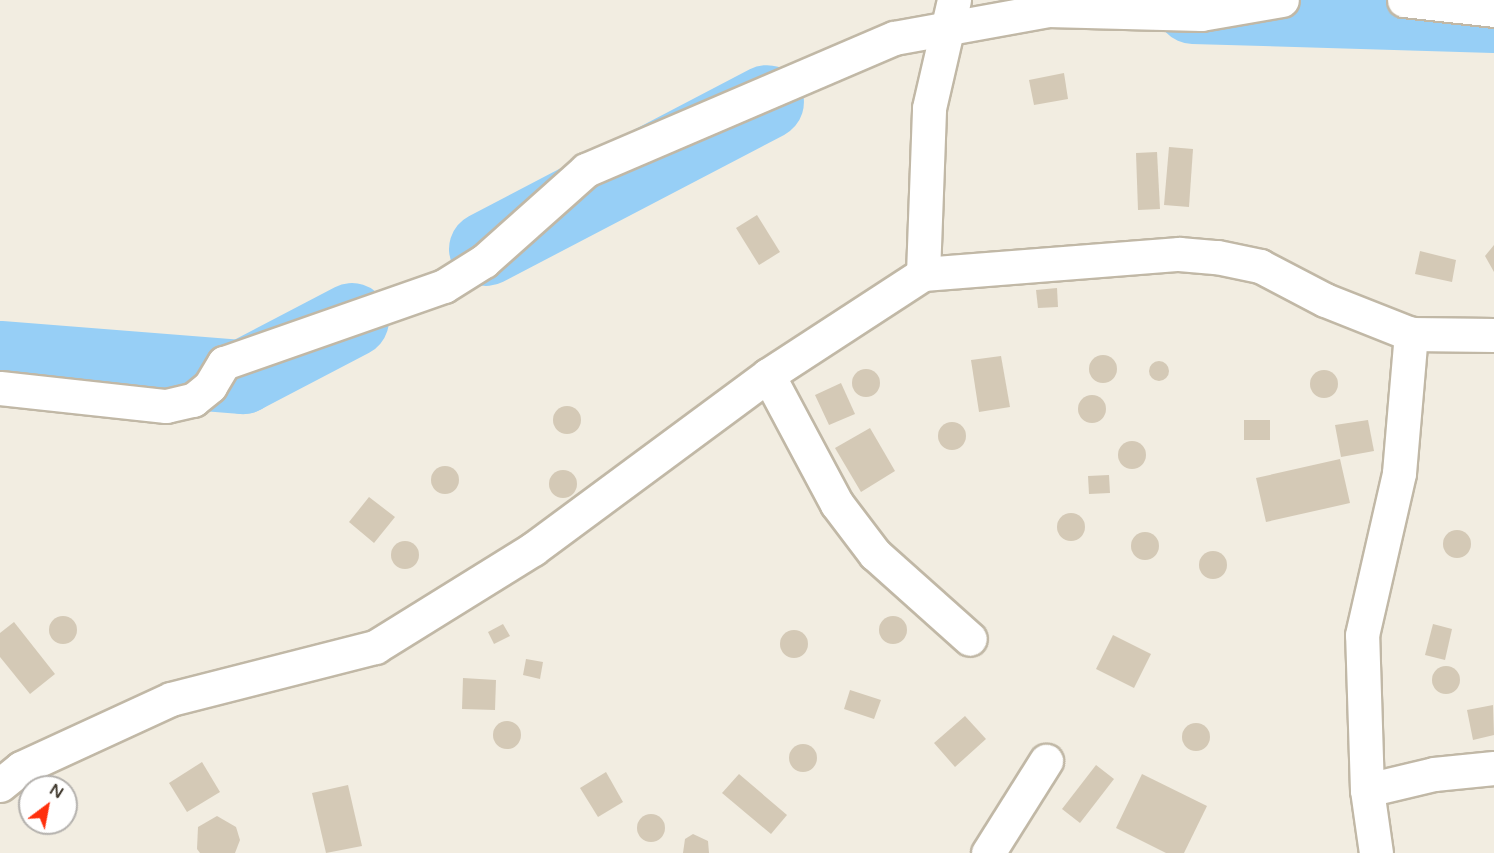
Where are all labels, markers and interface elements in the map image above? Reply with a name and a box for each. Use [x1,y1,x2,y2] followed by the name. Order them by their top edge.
[18,775,78,835] north arrow
[46,780,67,803] text: N

